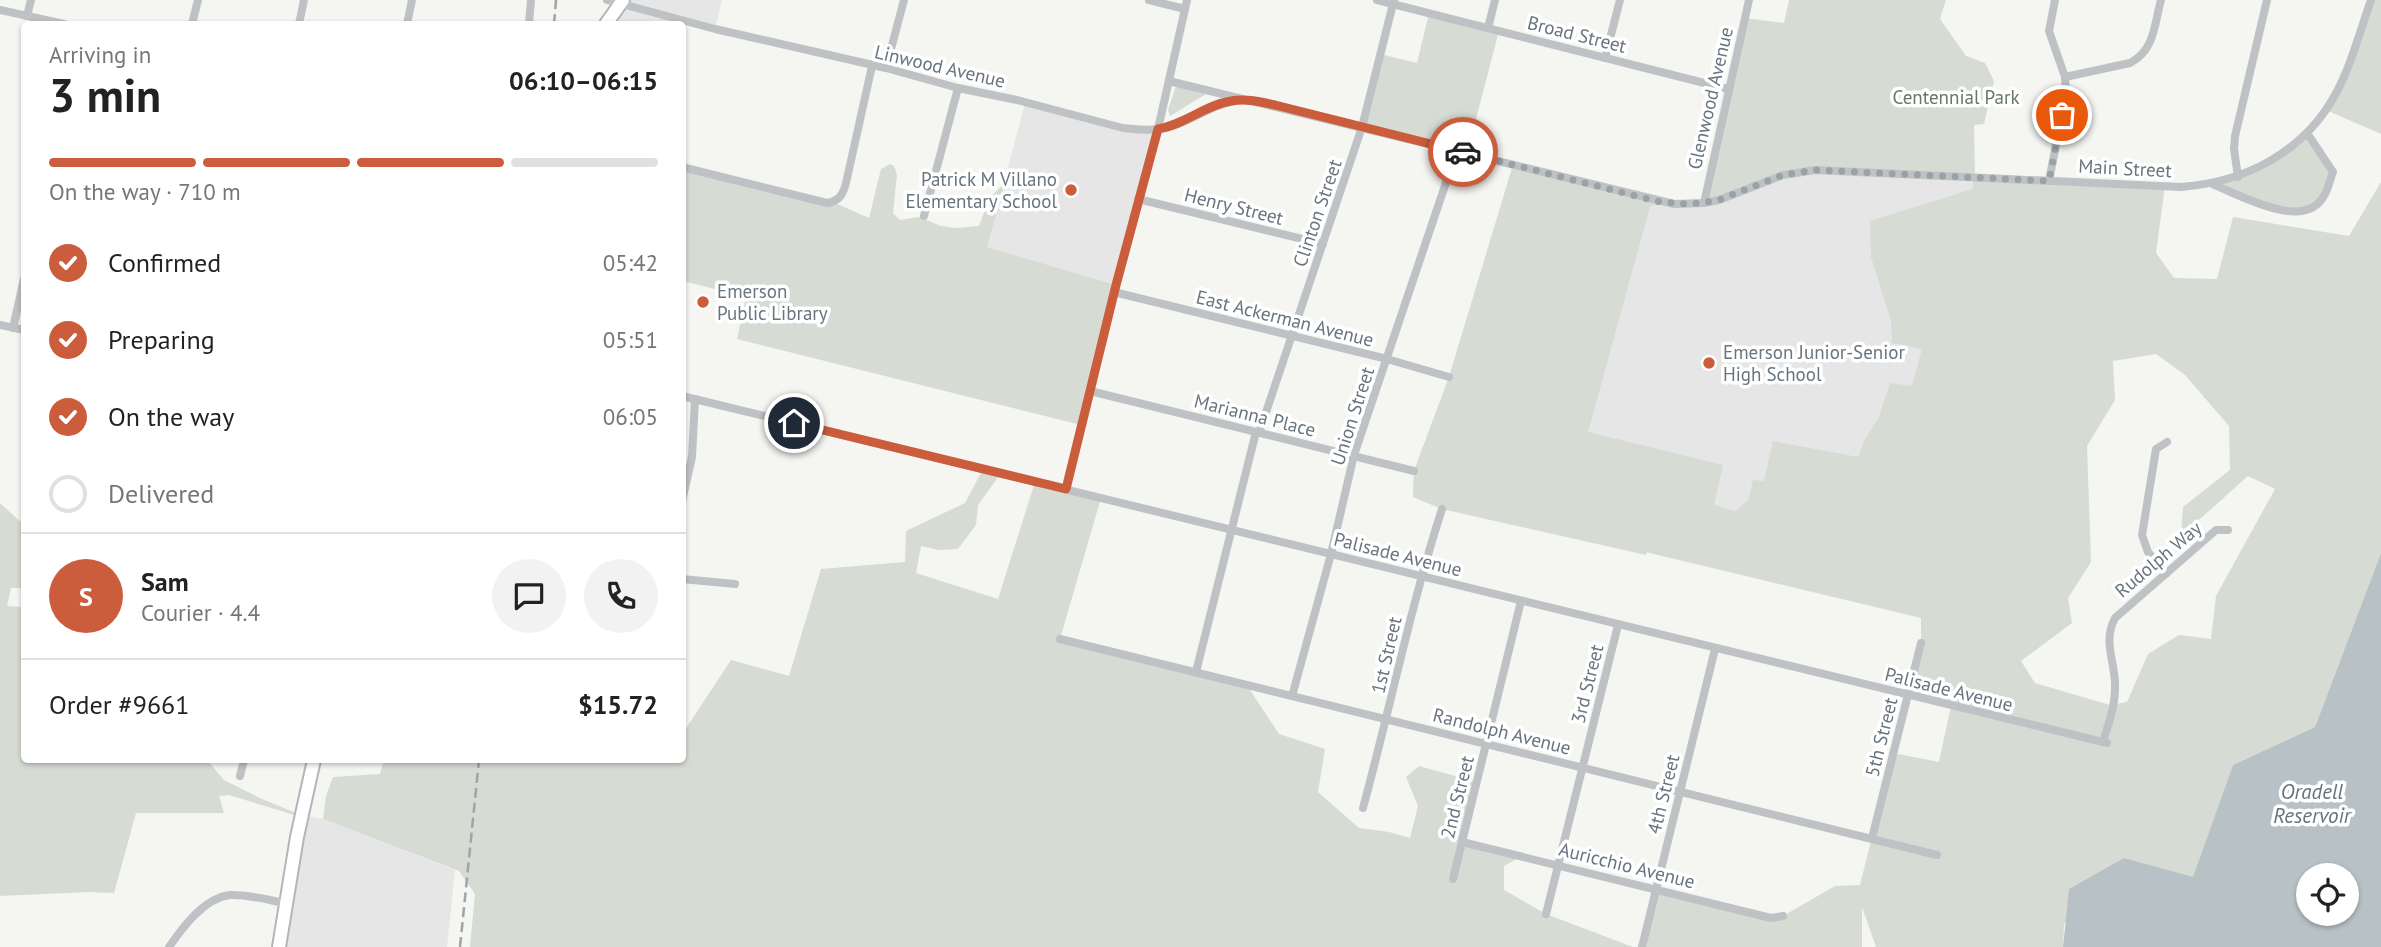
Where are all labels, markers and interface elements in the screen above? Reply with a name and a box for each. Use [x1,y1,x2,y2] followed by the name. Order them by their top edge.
[1525,10,1629,58] street label: Broad Street
[1682,24,1738,172] street label: Glenwood Avenue
[872,39,1008,93] street label: Linwood Avenue
[49,40,151,69] text: Arriving in
[509,64,658,97] text: 06:10–06:15
[49,65,161,125] text: 3 min
[1893,85,2019,109] park label: Centennial Park
[2032,85,2092,145] pin
[2043,96,2081,134] icon: bag
[1428,117,1498,187] courier
[1444,133,1482,171] icon: car
[2078,154,2173,182] street label: Main Street
[1287,155,1347,270] street label: Clinton Street
[906,167,1057,213] place label: Patrick M Villano Elementary School
[49,177,241,206] text: On the way · 710 m
[1063,182,1079,198] marker: Patrick M Villano Elementary School
[1182,182,1286,230] street label: Henry Street
[49,244,87,282] icon: check
[108,246,221,279] text: Confirmed
[603,248,658,277] text: 05:42
[717,279,828,325] place label: Emerson Public Library
[1194,284,1376,352] street label: East Ackerman Avenue
[695,294,711,310] marker: Emerson Public Library
[49,321,87,359] icon: check
[108,323,215,356] text: Preparing
[603,325,658,354] text: 05:51
[1723,340,1906,386] place label: Emerson Junior-Senior High School
[1701,355,1717,371] marker: Emerson Junior-Senior High School
[1325,363,1379,468] street label: Union Street
[1192,388,1318,442] street label: Marianna Place
[764,393,824,453] pin
[49,398,87,436] icon: check
[108,400,234,433] text: On the way
[603,402,658,431] text: 06:05
[775,404,813,442] icon: home
[108,477,214,510] text: Delivered
[2110,516,2206,602] street label: Rudolph Way
[1331,526,1465,582] street label: Palisade Avenue
[492,559,566,633] button: chat
[584,559,658,633] button: phone
[141,565,189,598] text: Sam
[79,580,93,613] text: S
[141,598,260,627] text: Courier · 4.4
[1365,614,1407,696] street label: 1st Street
[1566,641,1609,726] street label: 3rd Street
[1882,661,2016,717] street label: Palisade Avenue
[49,688,189,721] text: Order #9661
[578,688,658,721] text: $15.72
[1860,694,1903,779] street label: 5th Street
[1431,702,1573,760] street label: Randolph Avenue
[1642,751,1685,836] street label: 4th Street
[1435,753,1479,841] street label: 2nd Street
[2273,778,2353,829] water label: Oradell Reservoir
[1557,837,1697,893] street label: Auricchio Avenue
[2296,863,2359,926] map controls
[2296,863,2359,926] button: locate

